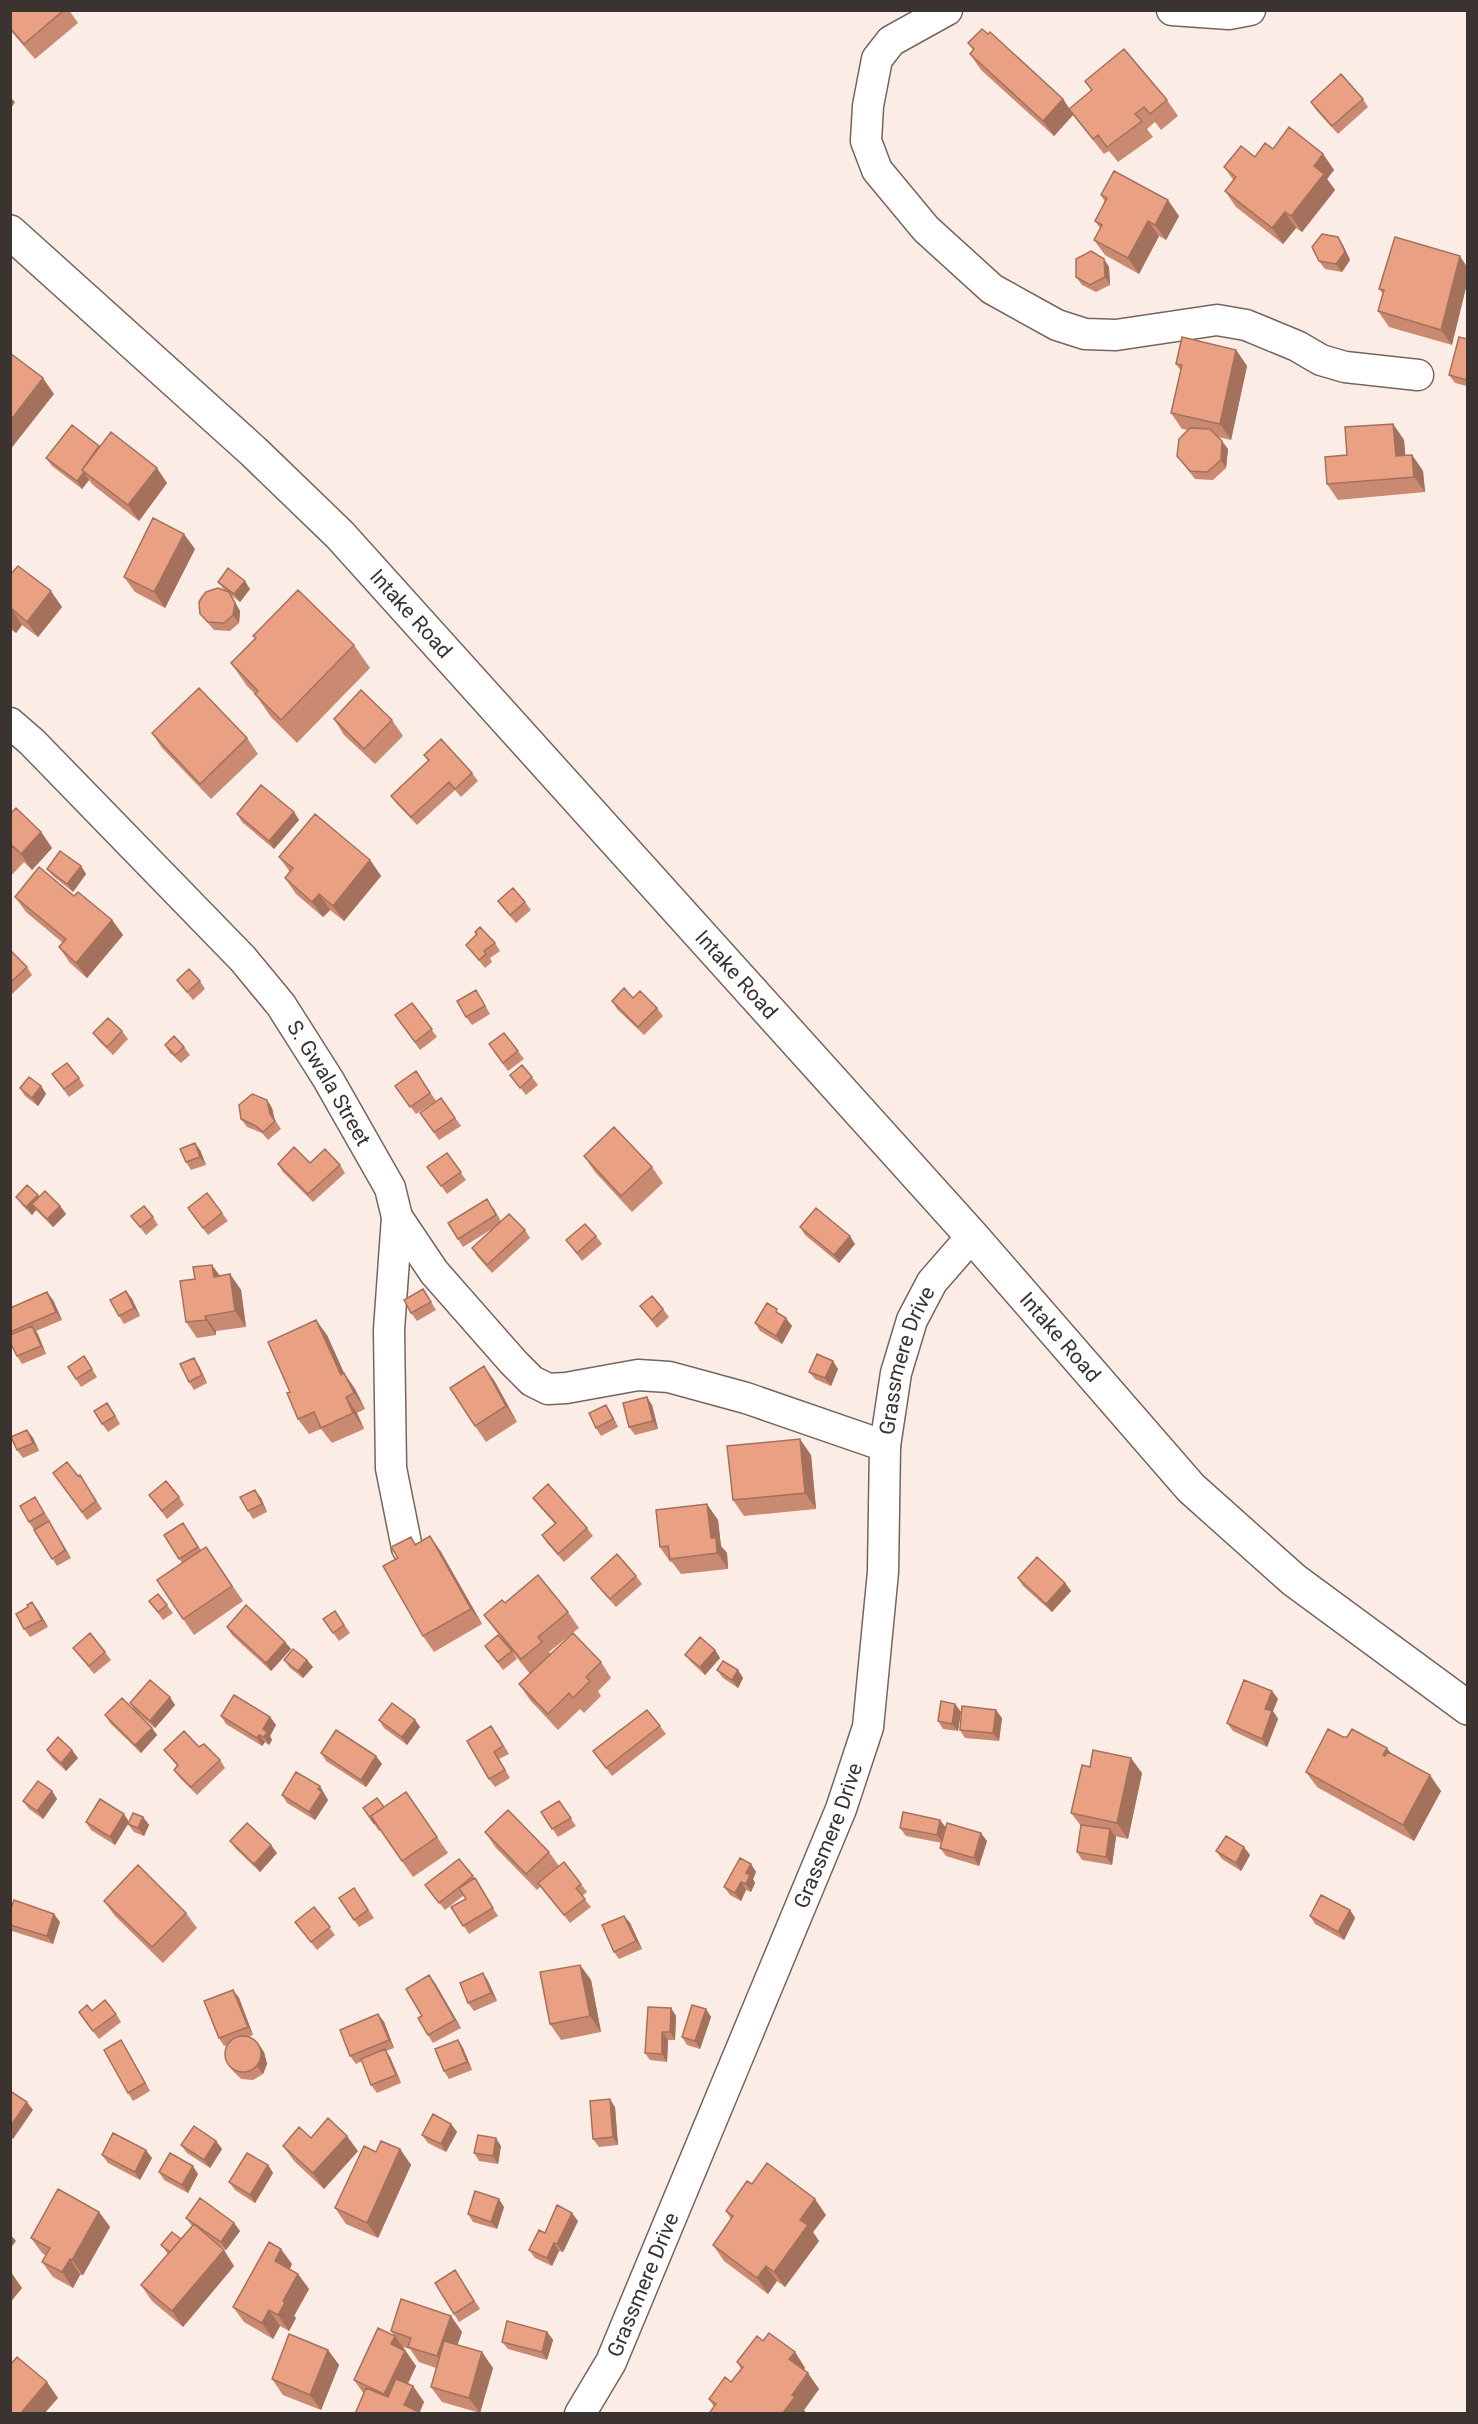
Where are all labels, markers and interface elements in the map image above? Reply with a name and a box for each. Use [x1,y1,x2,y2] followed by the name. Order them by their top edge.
[365,565,457,663] street label: Intake Road
[690,926,782,1024] street label: Intake Road
[282,1016,376,1150] street label: S. Gwala Street
[875,1282,940,1437] street label: Grassmere Drive
[1015,1288,1105,1387] street label: Intake Road
[789,1760,867,1912] street label: Grassmere Drive
[602,2209,684,2361] street label: Grassmere Drive

